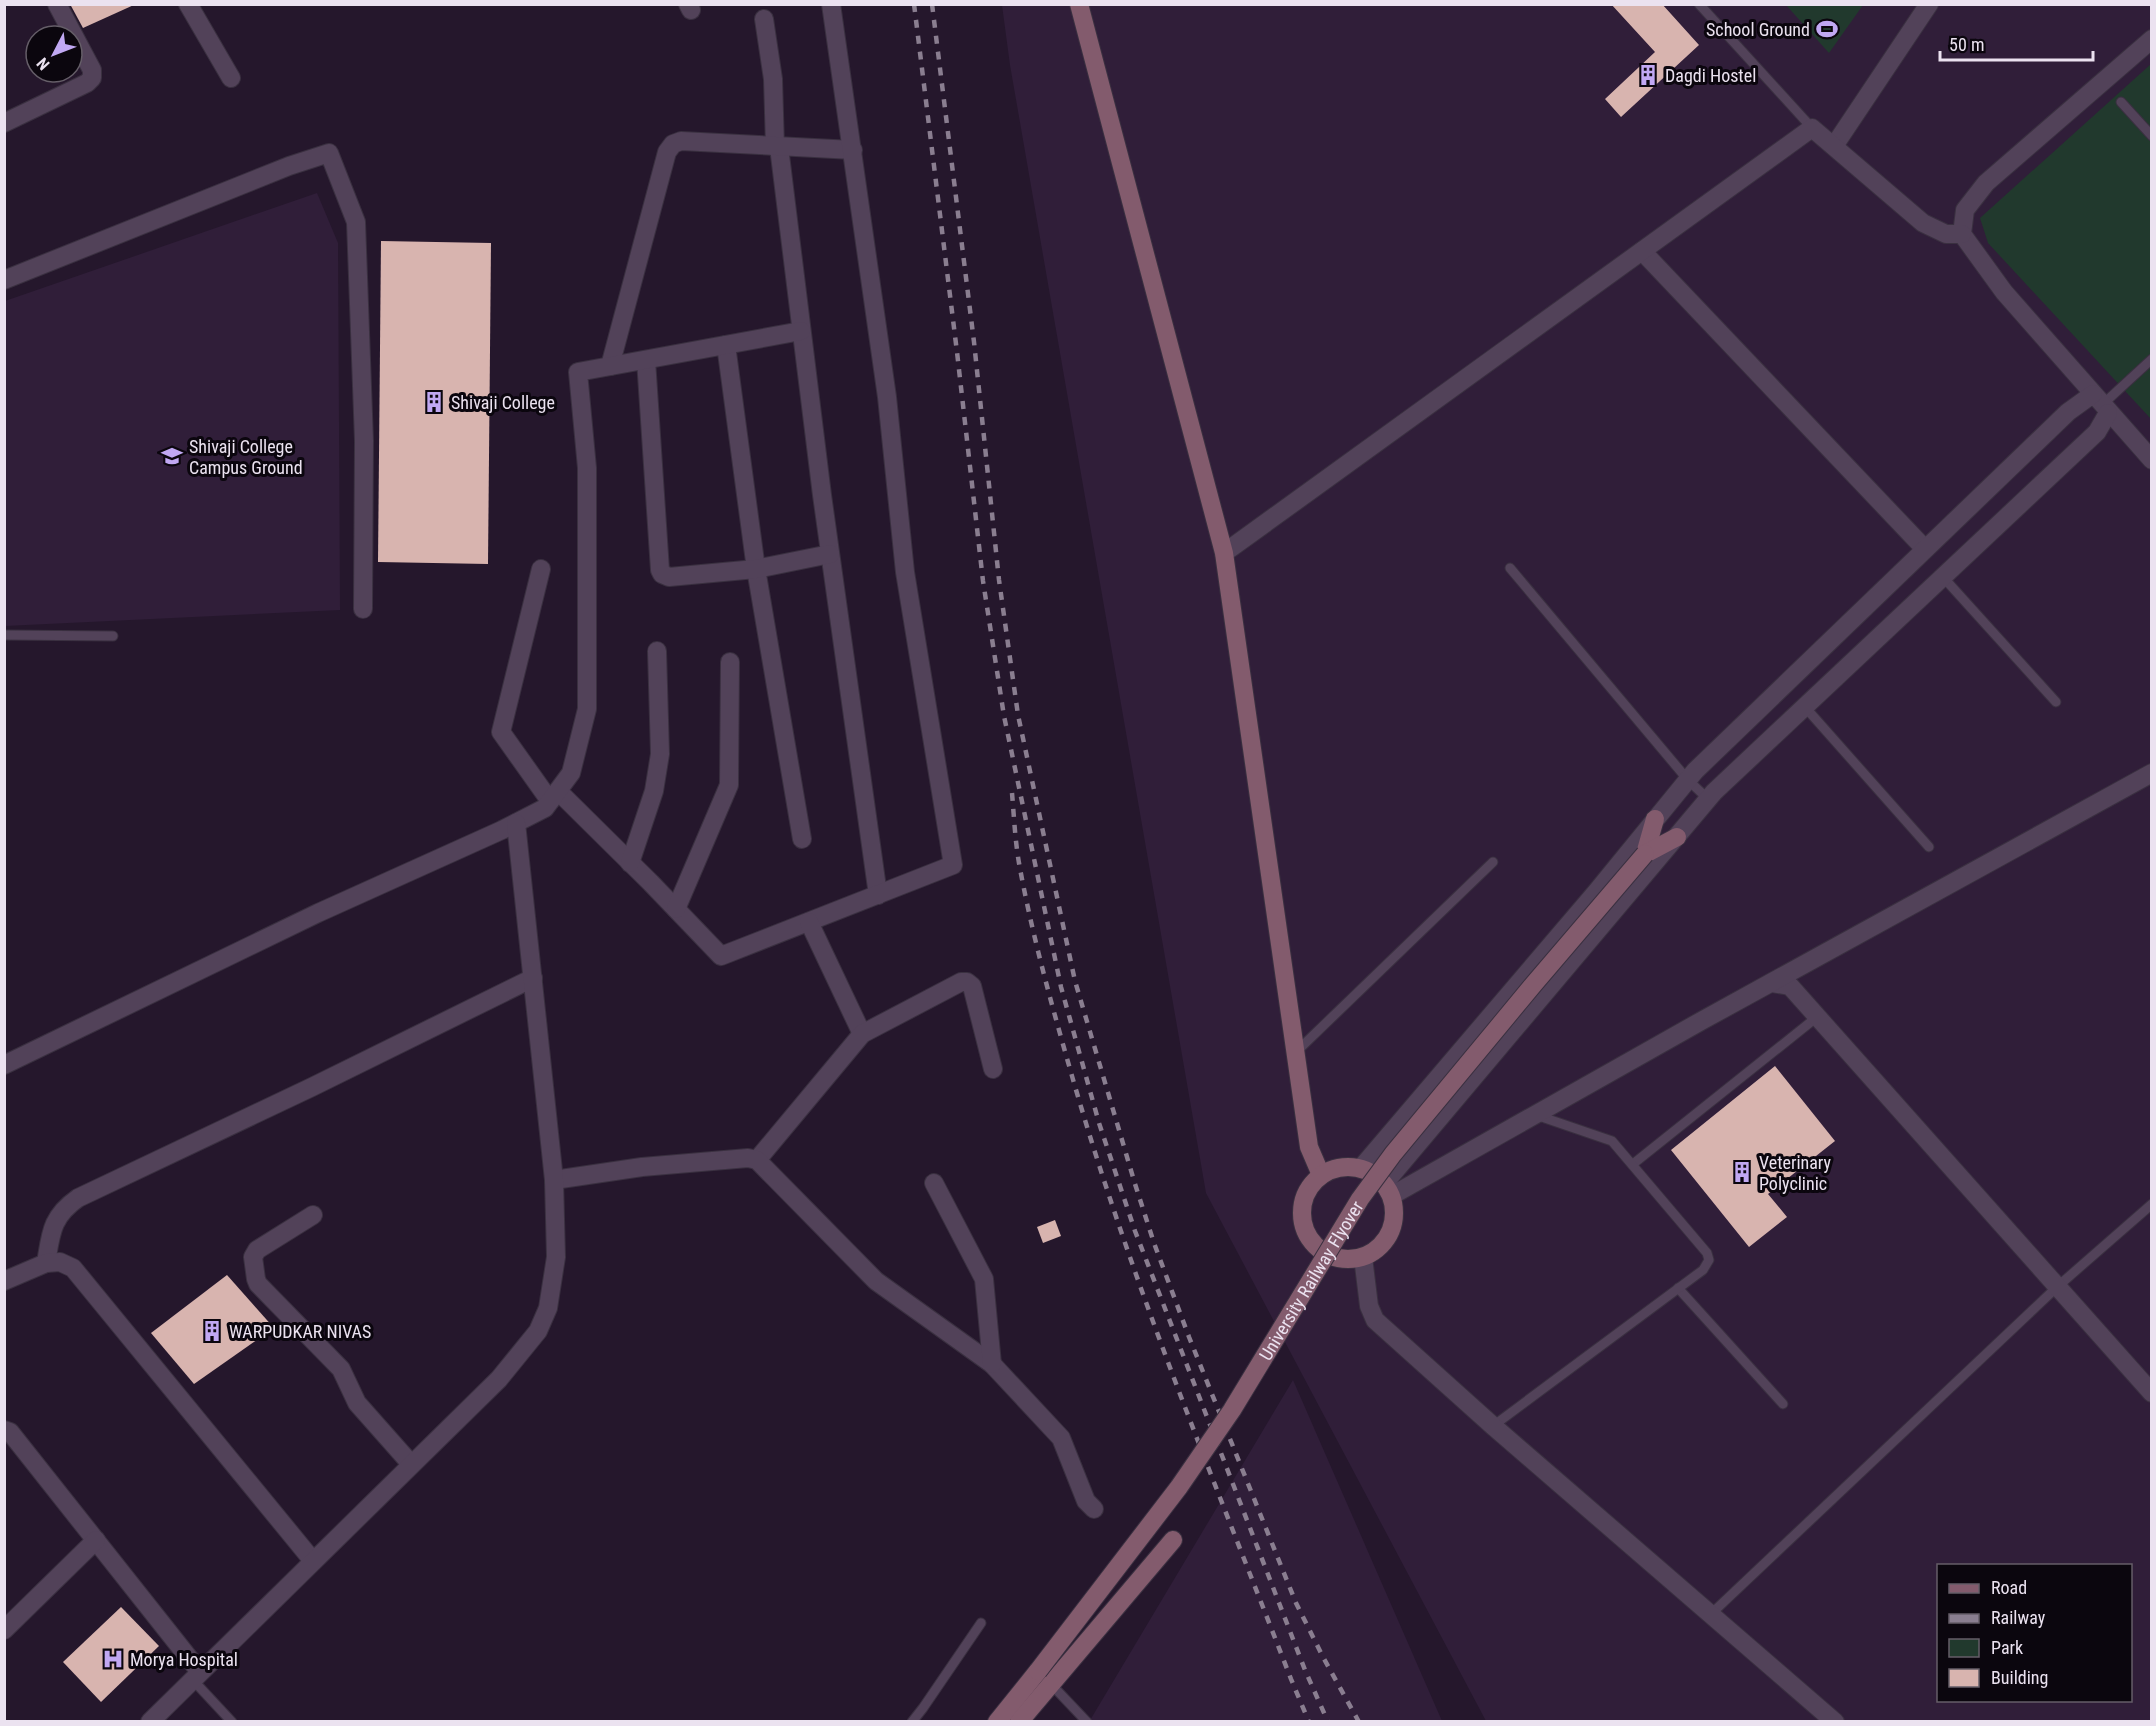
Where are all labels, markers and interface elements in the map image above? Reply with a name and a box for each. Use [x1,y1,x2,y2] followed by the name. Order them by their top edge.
[1815,17,1839,41] sports icon: School Ground
[1706,19,1810,40] place label: School Ground
[24,24,84,84] north arrow
[1940,24,2093,62] scale bar
[1949,34,1984,55] text: 50 m
[33,54,54,74] text: N
[1636,63,1660,87] building icon: Dagdi Hostel
[1665,65,1756,86] place label: Dagdi Hostel
[422,390,446,414] building icon: Shivaji College
[451,392,555,413] place label: Shivaji College
[189,436,303,478] place label: Shivaji College Campus Ground
[160,444,184,468] school or university icon: Shivaji College Campus Ground
[1759,1152,1832,1194] place label: Veterinary Polyclinic
[1730,1160,1754,1184] building icon: Veterinary Polyclinic
[1254,1196,1367,1364] street label: University Railway Flyover
[200,1319,224,1343] building icon: WARPUDKAR NIVAS
[229,1321,371,1342] place label: WARPUDKAR NIVAS
[1937,1564,2132,1702] legend
[1991,1577,2027,1598] text: Road
[1991,1607,2046,1628] text: Railway
[1991,1637,2023,1658] text: Park
[101,1647,125,1671] hospital icon: Morya Hospital
[130,1649,238,1670] place label: Morya Hospital
[1991,1667,2048,1688] text: Building

